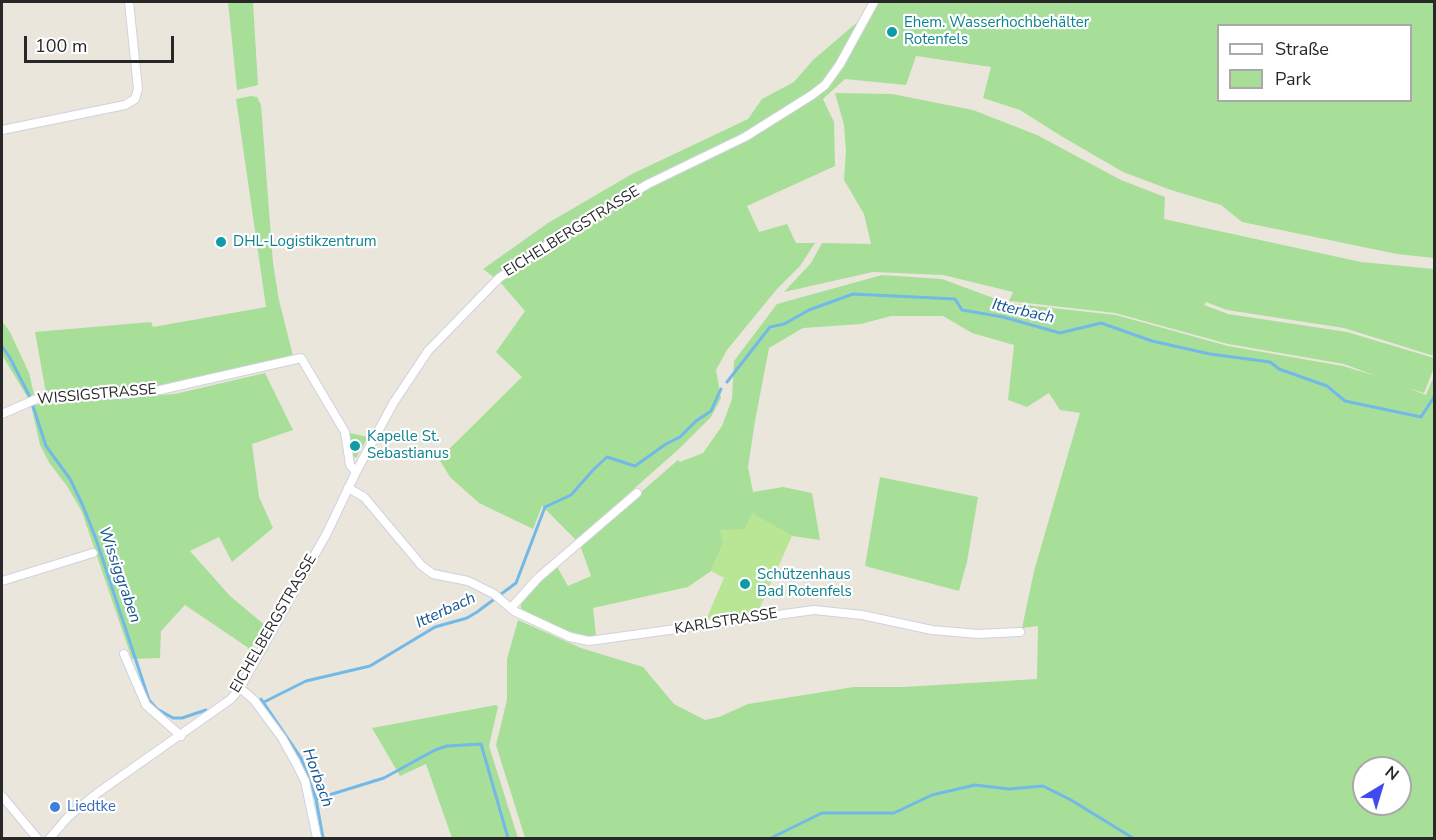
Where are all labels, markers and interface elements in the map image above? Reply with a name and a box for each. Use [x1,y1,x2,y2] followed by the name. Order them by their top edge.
[904,14,1089,49] place label: Ehem. Wasserhochbehälter Rotenfels
[27,24,177,62] scale bar
[1217,24,1412,102] legend
[885,25,899,39] marker: Ehem. Wasserhochbehälter Rotenfels
[35,34,87,58] text: 100 m
[1275,37,1329,61] text: Straße
[1275,67,1311,91] text: Park
[501,183,643,281] street label: EICHELBERGSTRASSE
[233,233,377,251] place label: DHL-Logistikzentrum
[214,235,228,249] marker: DHL-Logistikzentrum
[990,295,1056,329] water label: Itterbach
[37,381,157,409] street label: WISSIGSTRASSE
[367,428,449,463] place label: Kapelle St. Sebastianus
[348,439,362,453] marker: Kapelle St. Sebastianus
[94,524,144,626] water label: Wissiggraben
[227,552,321,696] street label: EICHELBERGSTRASSE
[757,566,852,601] place label: Schützenhaus Bad Rotenfels
[738,577,752,591] marker: Schützenhaus Bad Rotenfels
[413,589,479,633] water label: Itterbach
[673,605,779,639] street label: KARLSTRASSE
[298,746,336,810] water label: Horbach
[1352,756,1412,816] north arrow
[1380,761,1403,786] text: N
[67,798,116,816] place label: Liedtke
[48,800,62,814] marker: Liedtke

